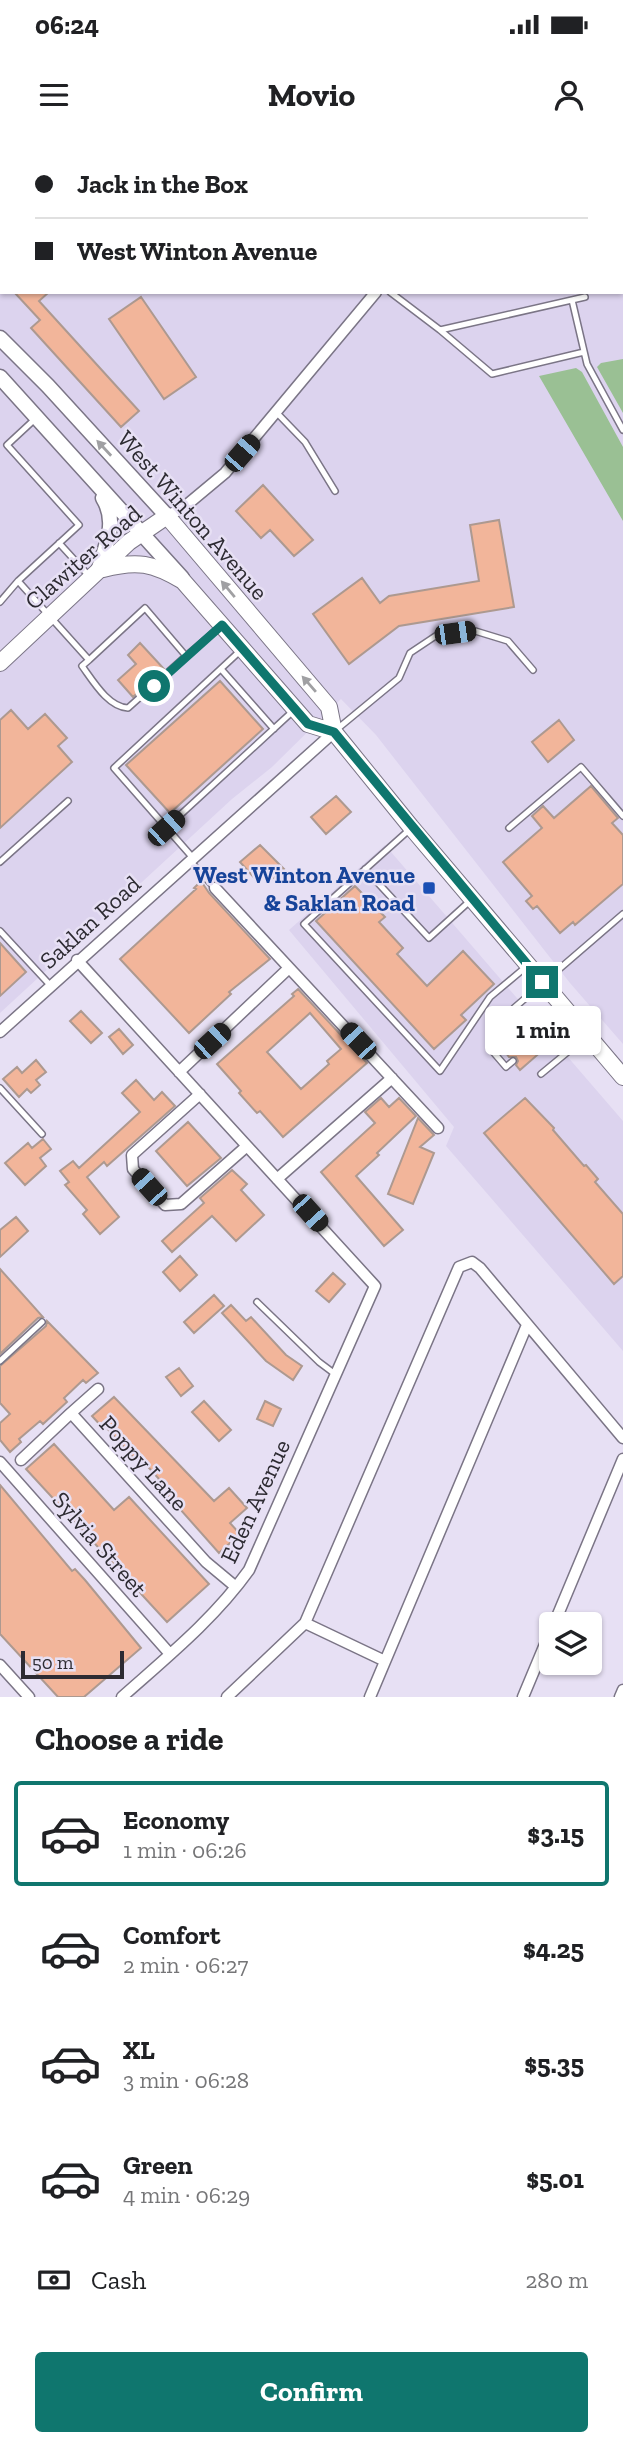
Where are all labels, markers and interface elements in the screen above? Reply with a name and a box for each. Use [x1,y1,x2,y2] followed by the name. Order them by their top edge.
[35,9,99,41] text: 06:24
[35,76,73,114] icon: menu
[268,76,355,114] text: Movio
[550,76,588,114] icon: person
[77,168,248,200] text: Jack in the Box
[77,235,317,267] text: West Winton Avenue
[112,424,274,606] street label: West Winton Avenue
[221,430,264,476] car
[96,439,112,457] one-way arrow
[19,498,147,616] street label: Clawiter Road
[220,580,236,598] one-way arrow
[433,620,478,646] car
[138,670,170,702] route start
[302,675,317,692] one-way arrow
[144,806,189,850] car
[193,860,415,917] place label: West Winton Avenue & Saklan Road
[34,869,146,975] street label: Saklan Road
[421,880,437,896] marker: West Winton Avenue & Saklan Road
[526,966,558,998] route end
[484,1006,600,1056] callout: 1 min
[516,1016,570,1044] text: 1 min
[336,1018,381,1064] car
[190,1019,235,1063] car
[128,1164,171,1210] car
[289,1190,332,1236] car
[94,1409,194,1517] street label: Poppy Lane
[214,1435,296,1567] street label: Eden Avenue
[46,1485,154,1603] street label: Sylvia Street
[539,1612,602,1675] map controls
[539,1612,602,1675] button: layers
[21,1648,124,1680] scale bar
[32,1651,73,1674] text: 50 m
[35,1720,223,1758] text: Choose a ride
[39,1802,102,1865] icon: car
[123,1804,229,1836] text: Economy
[527,1818,584,1850] text: $3.15
[123,1836,247,1864] text: 1 min · 06:26
[39,1917,102,1980] icon: car
[123,1919,220,1951] text: Comfort
[523,1933,584,1965] text: $4.25
[123,1951,248,1979] text: 2 min · 06:27
[39,2032,102,2095] icon: car
[123,2034,155,2066] text: XL
[524,2048,584,2080] text: $5.35
[123,2066,249,2094] text: 3 min · 06:28
[39,2147,102,2210] icon: car
[123,2149,193,2181] text: Green
[526,2163,584,2195] text: $5.01
[123,2181,250,2209] text: 4 min · 06:29
[35,2261,73,2299] icon: cash
[91,2264,146,2296] text: Cash
[525,2266,588,2294] text: 280 m
[35,2352,588,2432] button: Confirm

